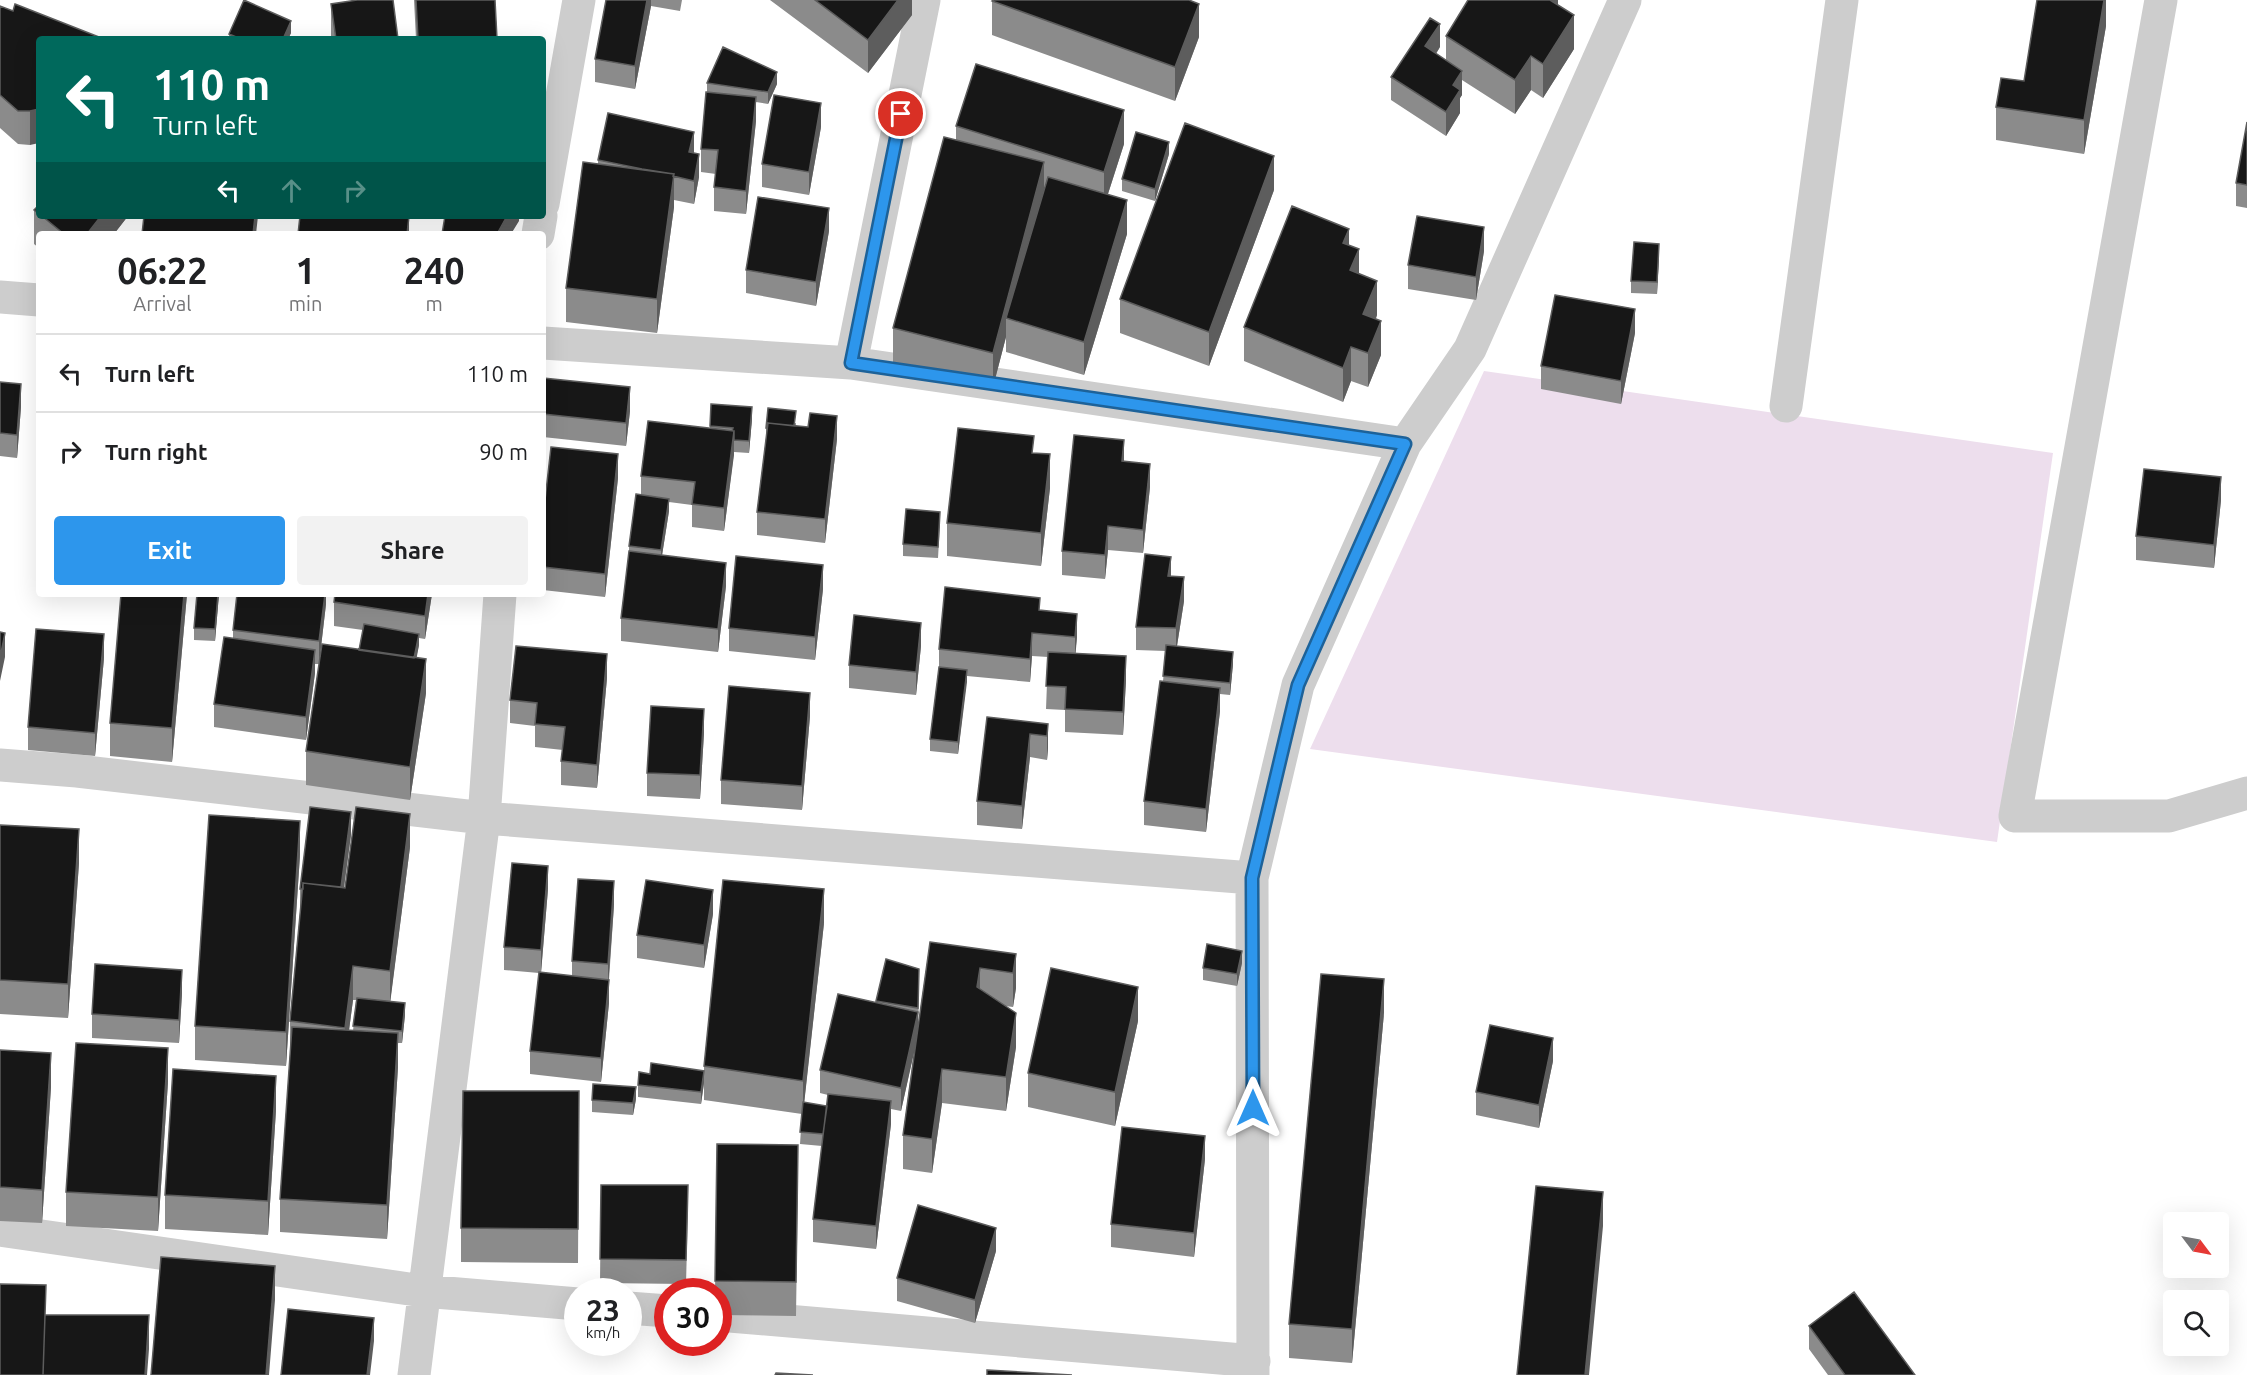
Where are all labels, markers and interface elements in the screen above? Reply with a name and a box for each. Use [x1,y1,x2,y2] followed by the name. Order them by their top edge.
[54,60,132,138] icon: left
[153,61,270,108] text: 110 m
[875,88,926,139] pin
[884,97,917,130] icon: arrive
[153,110,257,140] text: Turn left
[212,174,245,207] icon: left
[275,174,308,207] icon: ahead
[338,174,371,207] icon: right
[117,250,207,291] text: 06:22
[295,250,316,291] text: 1
[404,250,465,291] text: 240
[133,292,192,315] text: Arrival
[289,292,322,315] text: min
[426,292,443,315] text: m
[54,357,87,390] icon: left
[105,361,195,386] text: Turn left
[467,361,528,386] text: 110 m
[54,435,87,468] icon: right
[105,439,207,464] text: Turn right
[479,439,528,464] text: 90 m
[54,516,285,585] button: Exit
[297,516,528,585] button: Share
[1221,1076,1285,1140] position arrow
[2163,1212,2229,1278] north arrow
[2163,1212,2229,1356] map controls
[654,1278,732,1356] speed limit sign: 30
[2163,1290,2229,1356] button: search
[586,1293,620,1327] text: 23
[586,1324,620,1341] text: km/h

